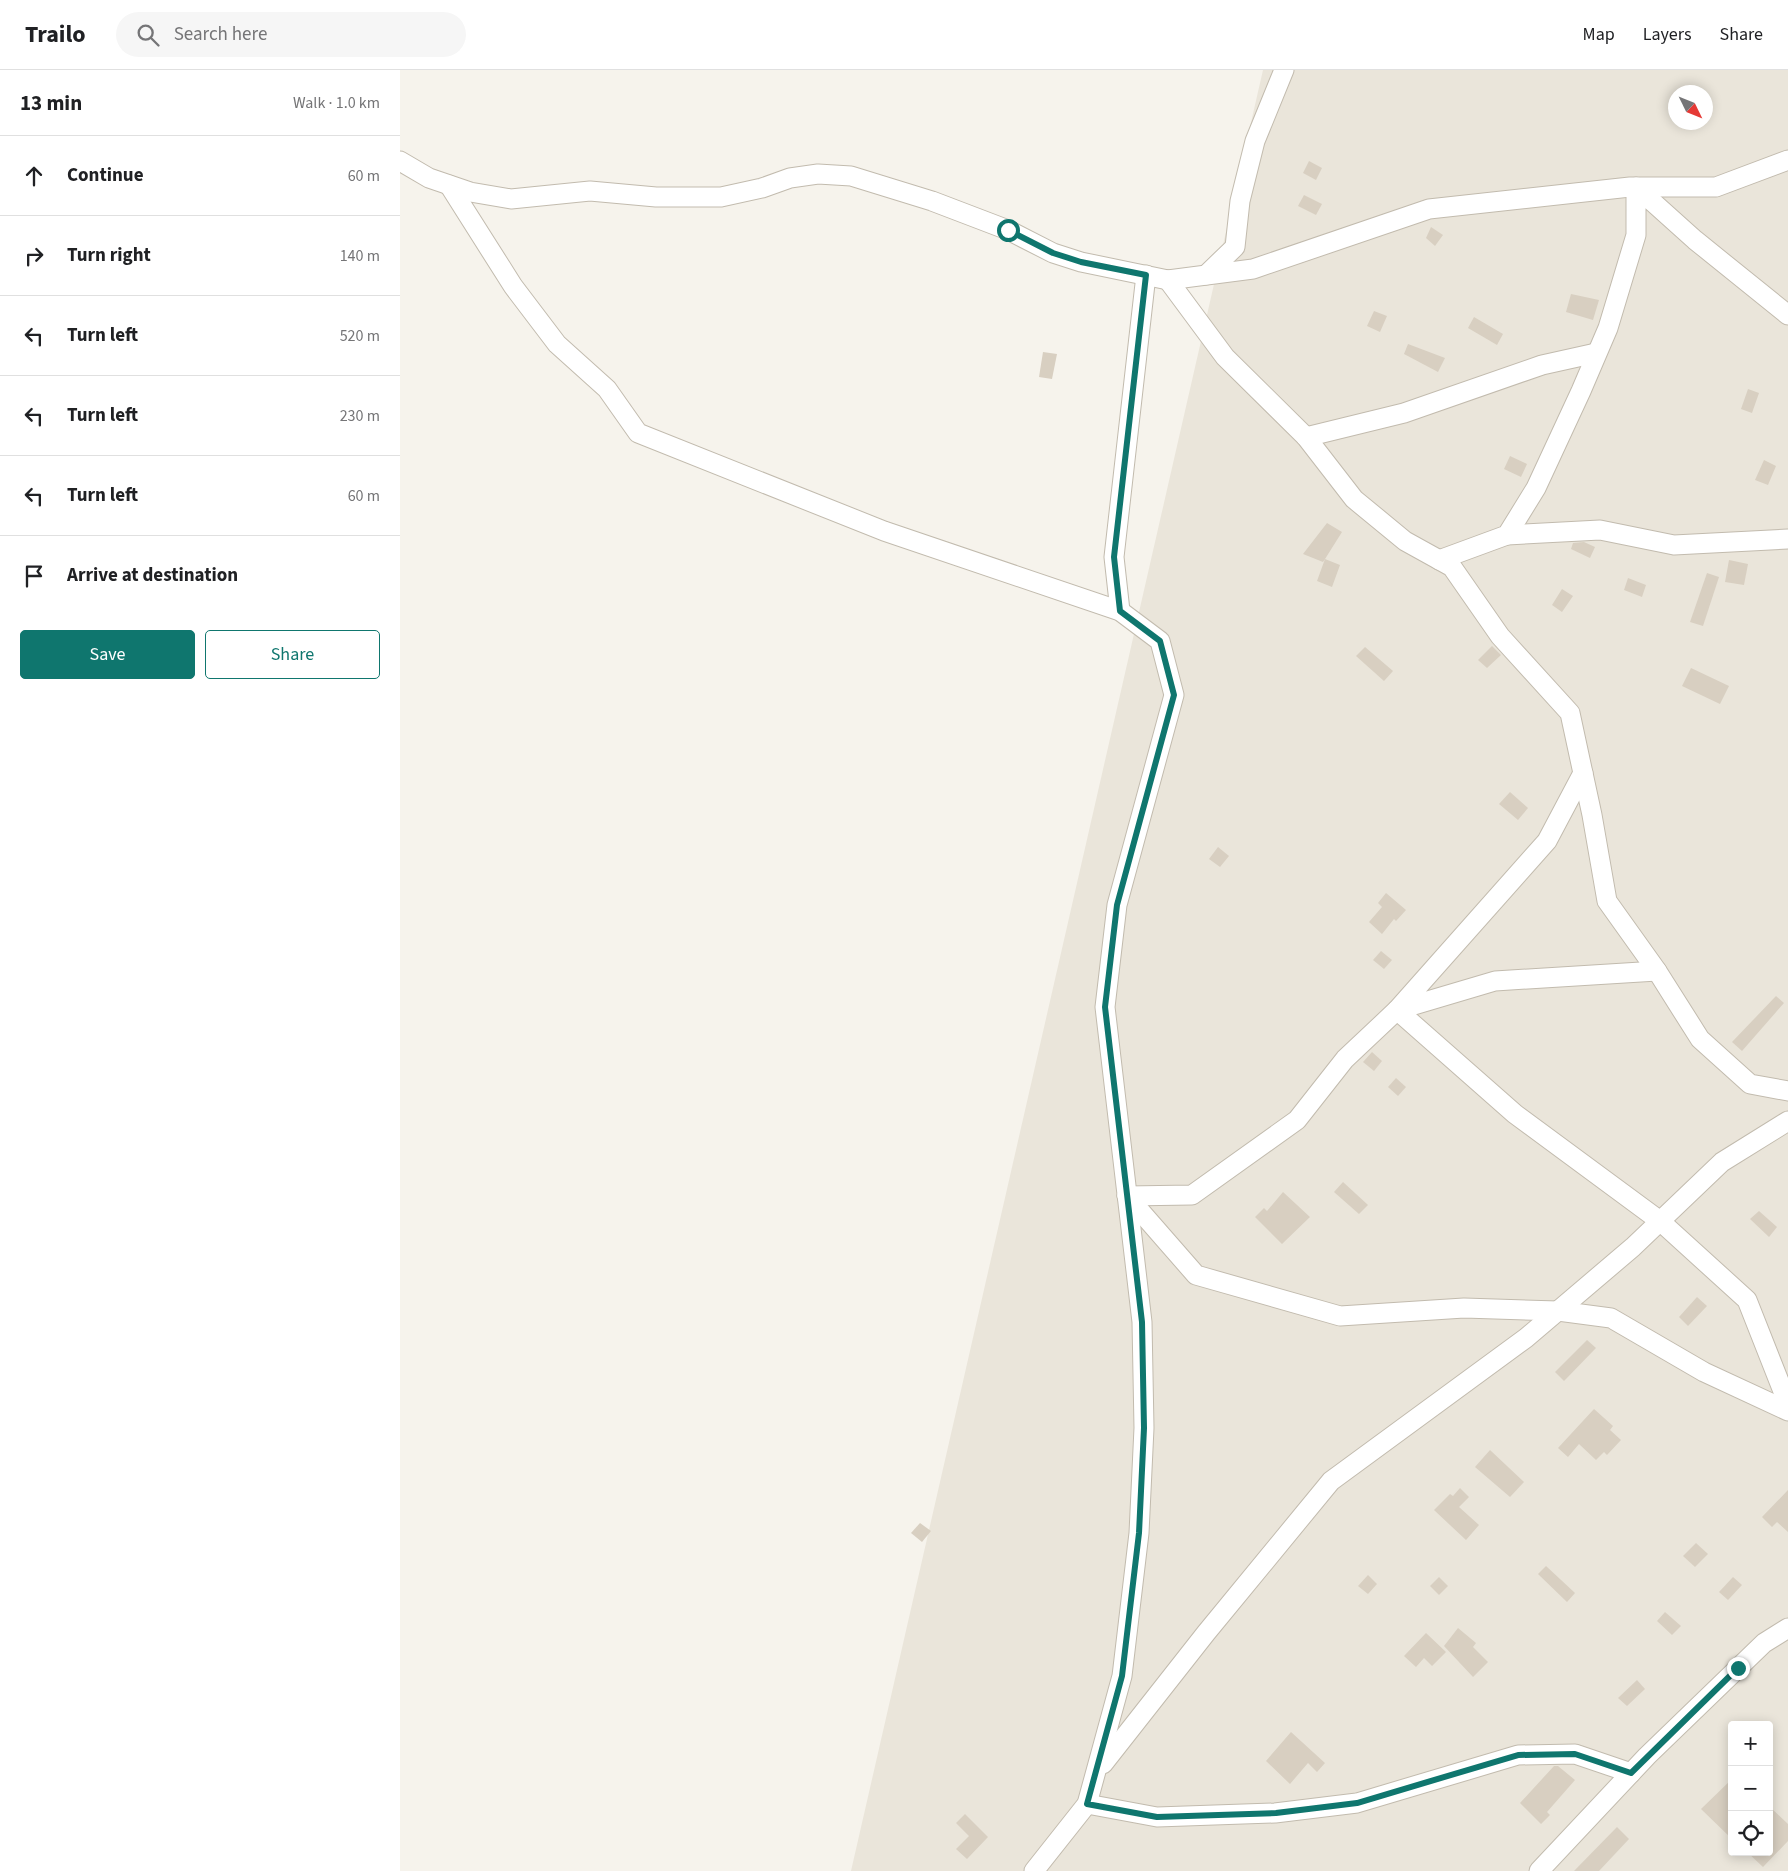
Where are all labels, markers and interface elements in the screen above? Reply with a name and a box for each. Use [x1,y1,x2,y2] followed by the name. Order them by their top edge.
[116,12,466,57] search box
[25,17,86,52] text: Trailo
[134,21,162,49] icon: search
[174,21,267,48] text: Search here
[1583,22,1615,47] text: Map
[1643,22,1692,47] text: Layers
[1720,22,1763,47] text: Share
[1668,85,1713,130] north arrow
[20,88,82,118] text: 13 min
[293,92,380,114] text: Walk · 1.0 km
[20,162,48,190] icon: ahead
[67,162,144,189] text: Continue
[348,165,380,187] text: 60 m
[997,219,1020,242] route start
[20,242,48,270] icon: right
[67,242,151,269] text: Turn right
[340,245,380,267] text: 140 m
[20,322,48,350] icon: left
[67,322,138,349] text: Turn left
[340,325,380,347] text: 520 m
[20,402,48,430] icon: left
[67,402,138,429] text: Turn left
[340,405,380,427] text: 230 m
[20,482,48,510] icon: left
[67,482,138,509] text: Turn left
[348,485,380,507] text: 60 m
[20,562,48,590] icon: arrive
[67,562,238,589] text: Arrive at destination
[20,630,195,679] button: Save
[205,630,380,679] button: Share
[1727,1657,1750,1680] route end
[1728,1721,1773,1856] map controls
[1728,1721,1773,1766] button: +
[1728,1766,1773,1811] button: −
[1728,1811,1773,1856] button: locate

